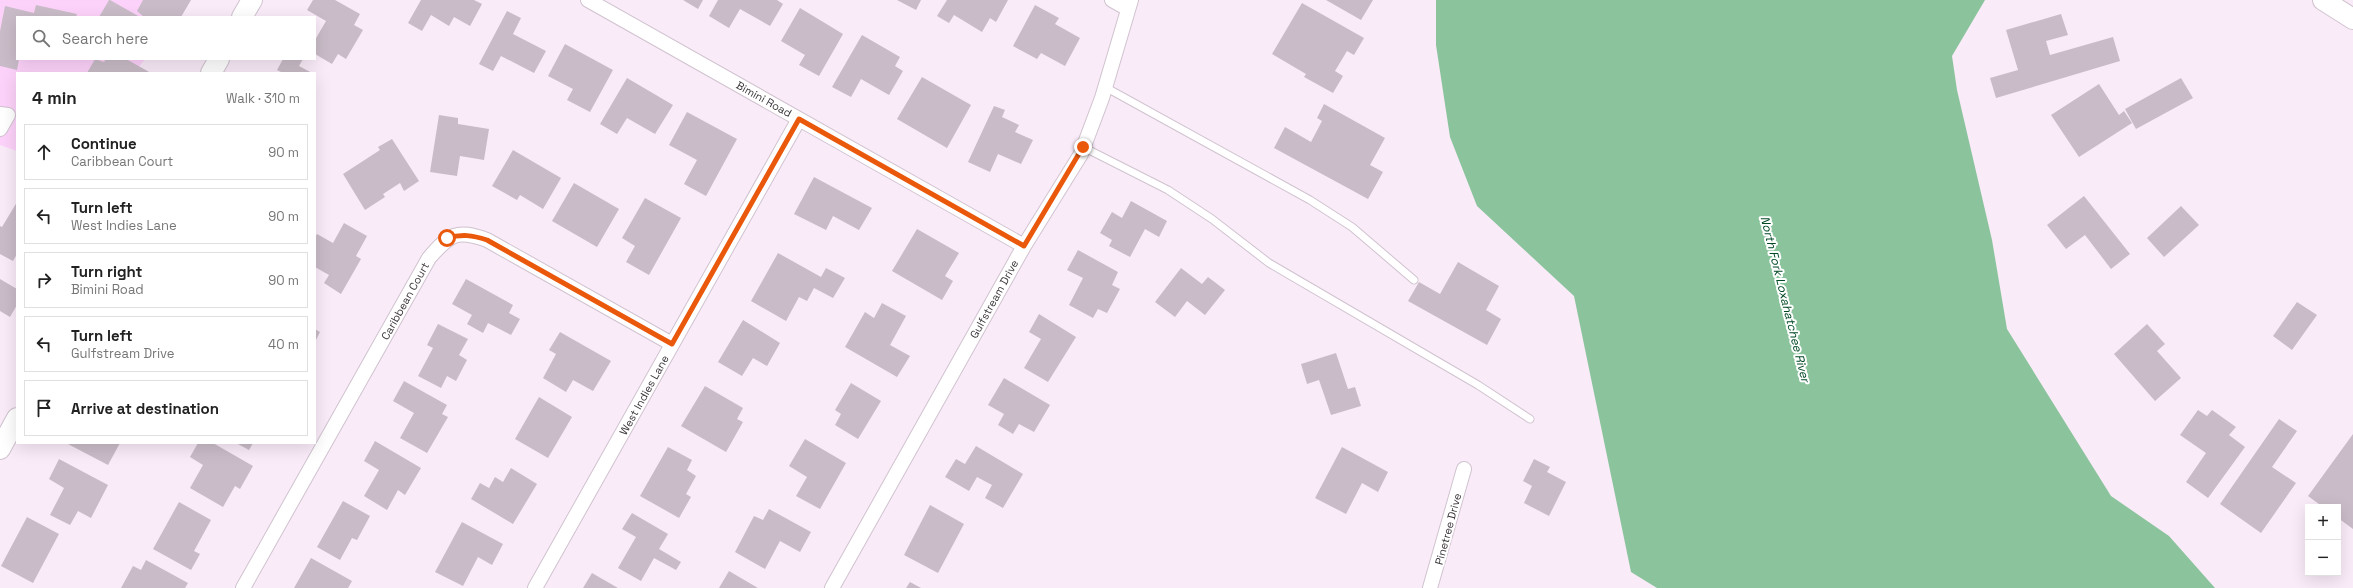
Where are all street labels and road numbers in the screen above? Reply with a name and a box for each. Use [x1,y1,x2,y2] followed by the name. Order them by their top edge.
[734,78,794,120] street label: Bimini Road
[967,257,1021,341] street label: Gulfstream Drive
[378,260,432,342] street label: Caribbean Court
[616,352,672,438] street label: West Indies Lane
[1432,492,1464,566] street label: Pinetree Drive

